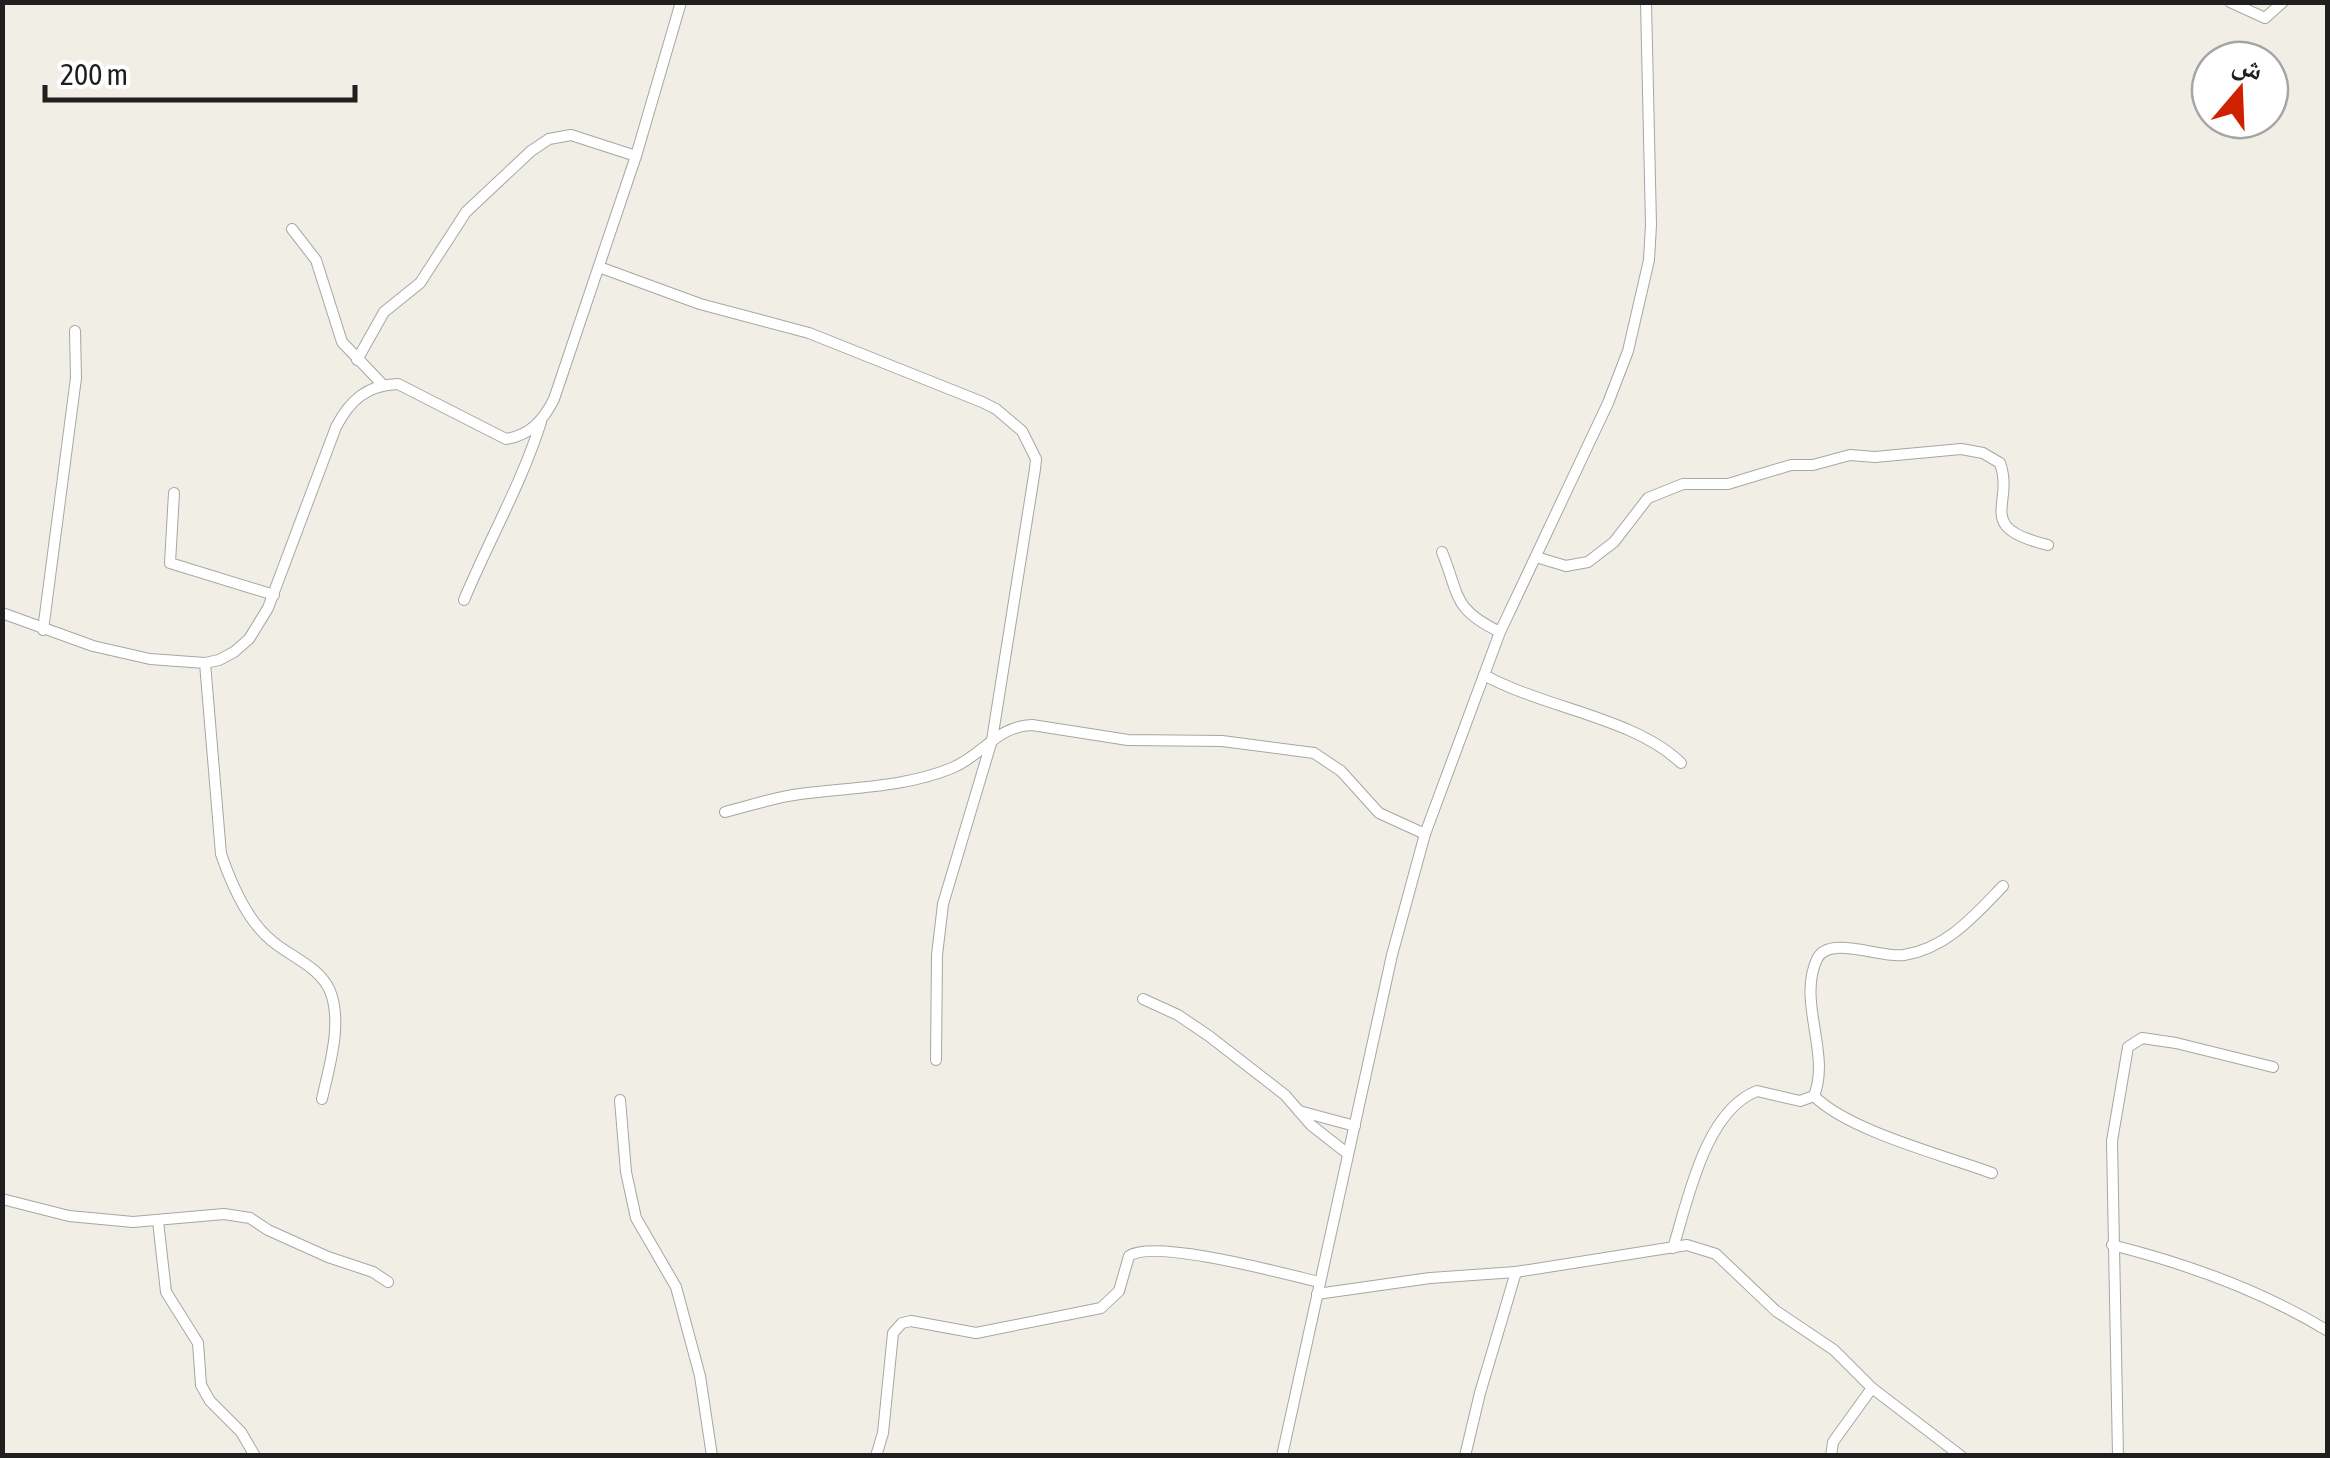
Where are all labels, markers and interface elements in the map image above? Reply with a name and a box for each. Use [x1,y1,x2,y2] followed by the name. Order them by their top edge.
[45,40,355,102] scale bar
[2190,40,2290,140] north arrow
[2229,46,2267,87] text: ش
[60,57,128,91] text: 200 m

